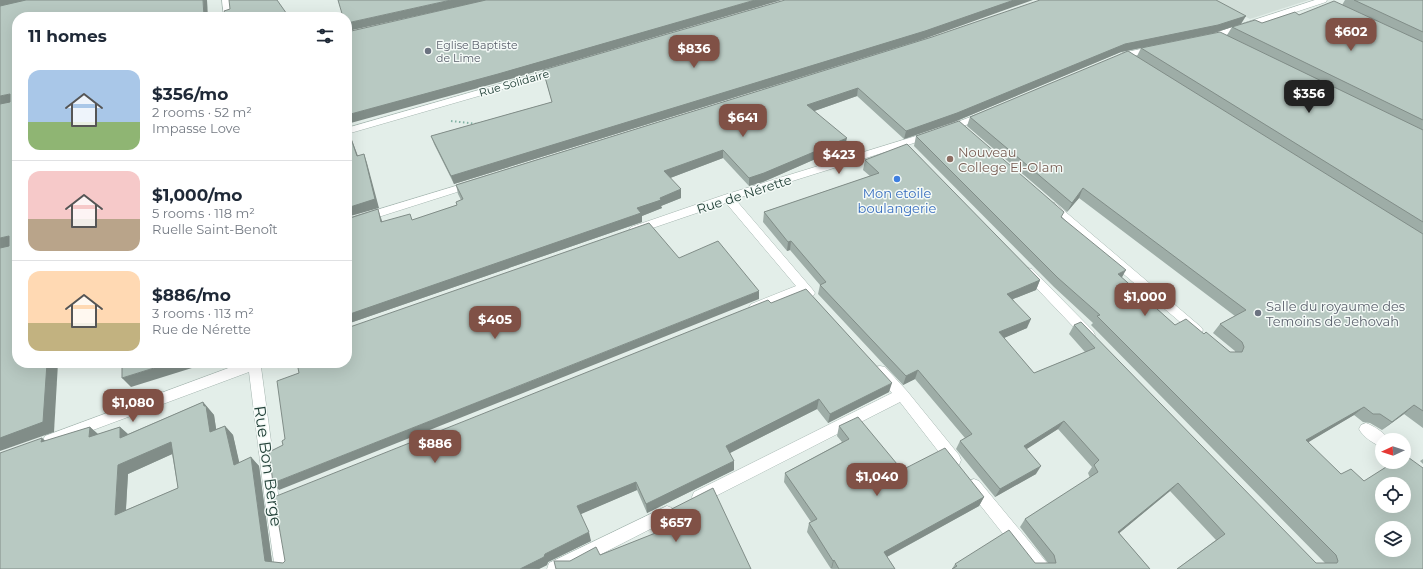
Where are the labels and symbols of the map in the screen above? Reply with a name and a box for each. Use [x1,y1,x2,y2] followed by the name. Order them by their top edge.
[1327,18,1375,52] pin: $602
[670,35,718,69] pin: $836
[436,38,518,65] place label: Eglise Baptiste de Lime
[423,46,433,56] marker: Eglise Baptiste de Lime
[477,66,551,100] street label: Rue Solidaire
[1285,80,1333,114] pin: $356
[719,104,767,138] pin: $641
[815,141,863,175] pin: $423
[958,144,1063,175] place label: Nouveau College El-Olam
[945,154,955,164] marker: Nouveau College El-Olam
[695,171,794,217] street label: Rue de Nérette
[892,174,902,184] marker: Mon etoile boulangerie
[858,185,937,216] place label: Mon etoile boulangerie
[1112,283,1178,317] pin: $1,000
[1266,298,1405,329] place label: Salle du royaume des Temoins de Jehovah
[471,306,519,340] pin: $405
[1253,308,1263,318] marker: Salle du royaume des Temoins de Jehovah
[100,389,166,423] pin: $1,080
[250,404,286,528] street label: Rue Bon Berge
[411,430,459,464] pin: $886
[1375,433,1411,469] north arrow
[844,463,910,497] pin: $1,040
[652,509,700,543] pin: $657

